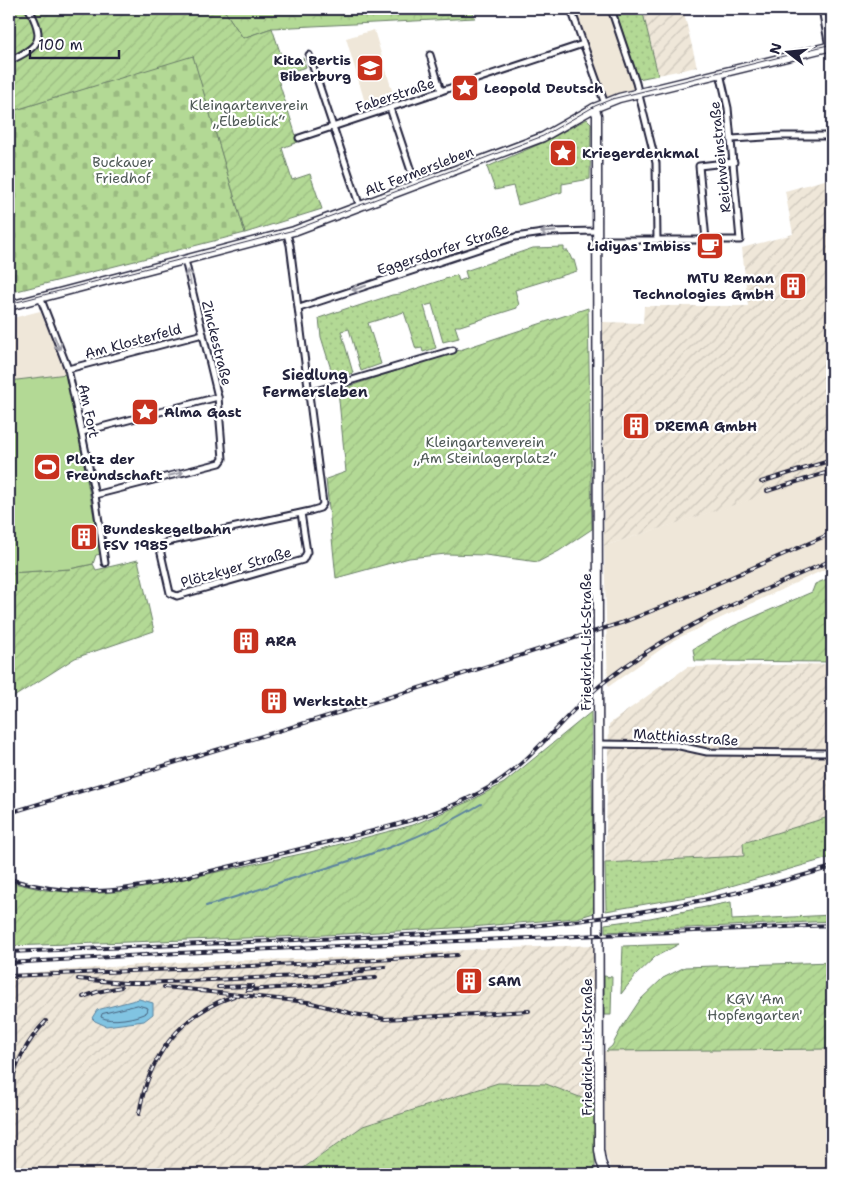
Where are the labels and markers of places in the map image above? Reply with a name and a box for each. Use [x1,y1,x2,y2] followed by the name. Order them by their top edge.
[274,51,351,85] place label: Kita Bertis Biberburg
[355,53,385,83] school or university icon: Kita Bertis Biberburg
[450,73,480,103] place icon: Leopold Deutsch
[484,79,603,97] place label: Leopold Deutsch
[548,138,578,168] place icon: Kriegerdenkmal
[582,144,699,162] place label: Kriegerdenkmal
[695,231,725,261] cafe icon: Lidiyas Imbiss
[587,237,691,255] place label: Lidiyas Imbiss
[633,269,774,303] place label: MTU Reman Technologies GmbH
[778,271,808,301] building icon: MTU Reman Technologies GmbH
[130,397,160,427] place icon: Alma Gast
[164,403,242,421] place label: Alma Gast
[621,411,651,441] building icon: DREMA GmbH
[655,417,757,435] place label: DREMA GmbH
[66,450,163,484] place label: Platz der Freundschaft
[32,452,62,482] sports icon: Platz der Freundschaft
[103,520,231,554] place label: Bundeskegelbahn FSV 1985
[69,522,99,552] building icon: Bundeskegelbahn FSV 1985
[231,626,261,656] building icon: ARA
[265,632,297,650] place label: ARA
[259,686,289,716] building icon: Werkstatt
[293,692,368,710] place label: Werkstatt
[454,966,484,996] building icon: SAM
[488,972,522,990] place label: SAM

